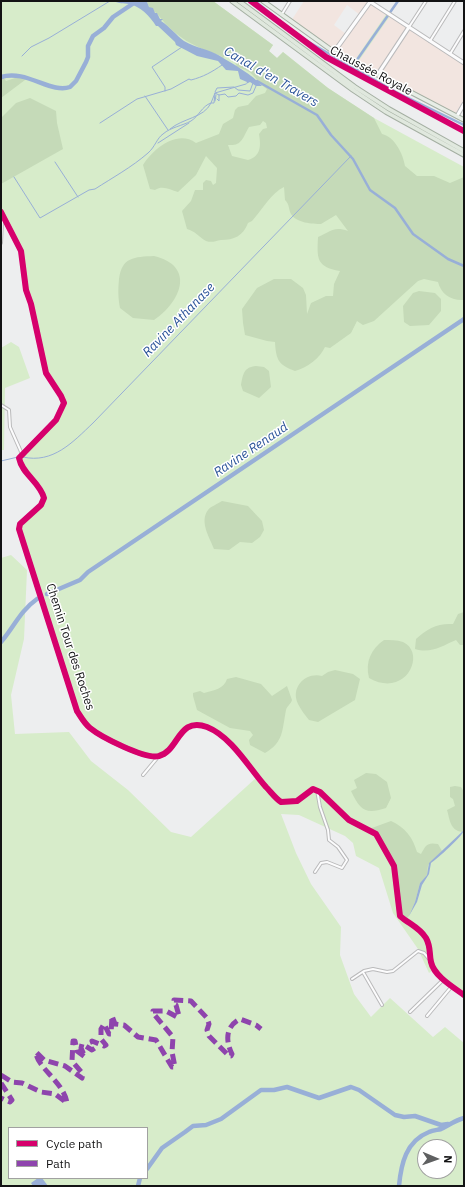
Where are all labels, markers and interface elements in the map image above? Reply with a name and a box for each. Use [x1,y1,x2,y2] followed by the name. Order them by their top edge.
[327,43,415,99] street label: Chaussée Royale
[221,44,321,110] water label: Canal d'en Travers
[140,280,218,360] water label: Ravine Athanase
[211,419,291,481] water label: Ravine Renaud
[43,582,97,712] street label: Chemin Tour des Roches
[8,1127,148,1179] legend
[46,1136,103,1151] text: Cycle path
[417,1139,457,1179] north arrow
[441,1155,455,1164] text: N
[46,1156,71,1171] text: Path

